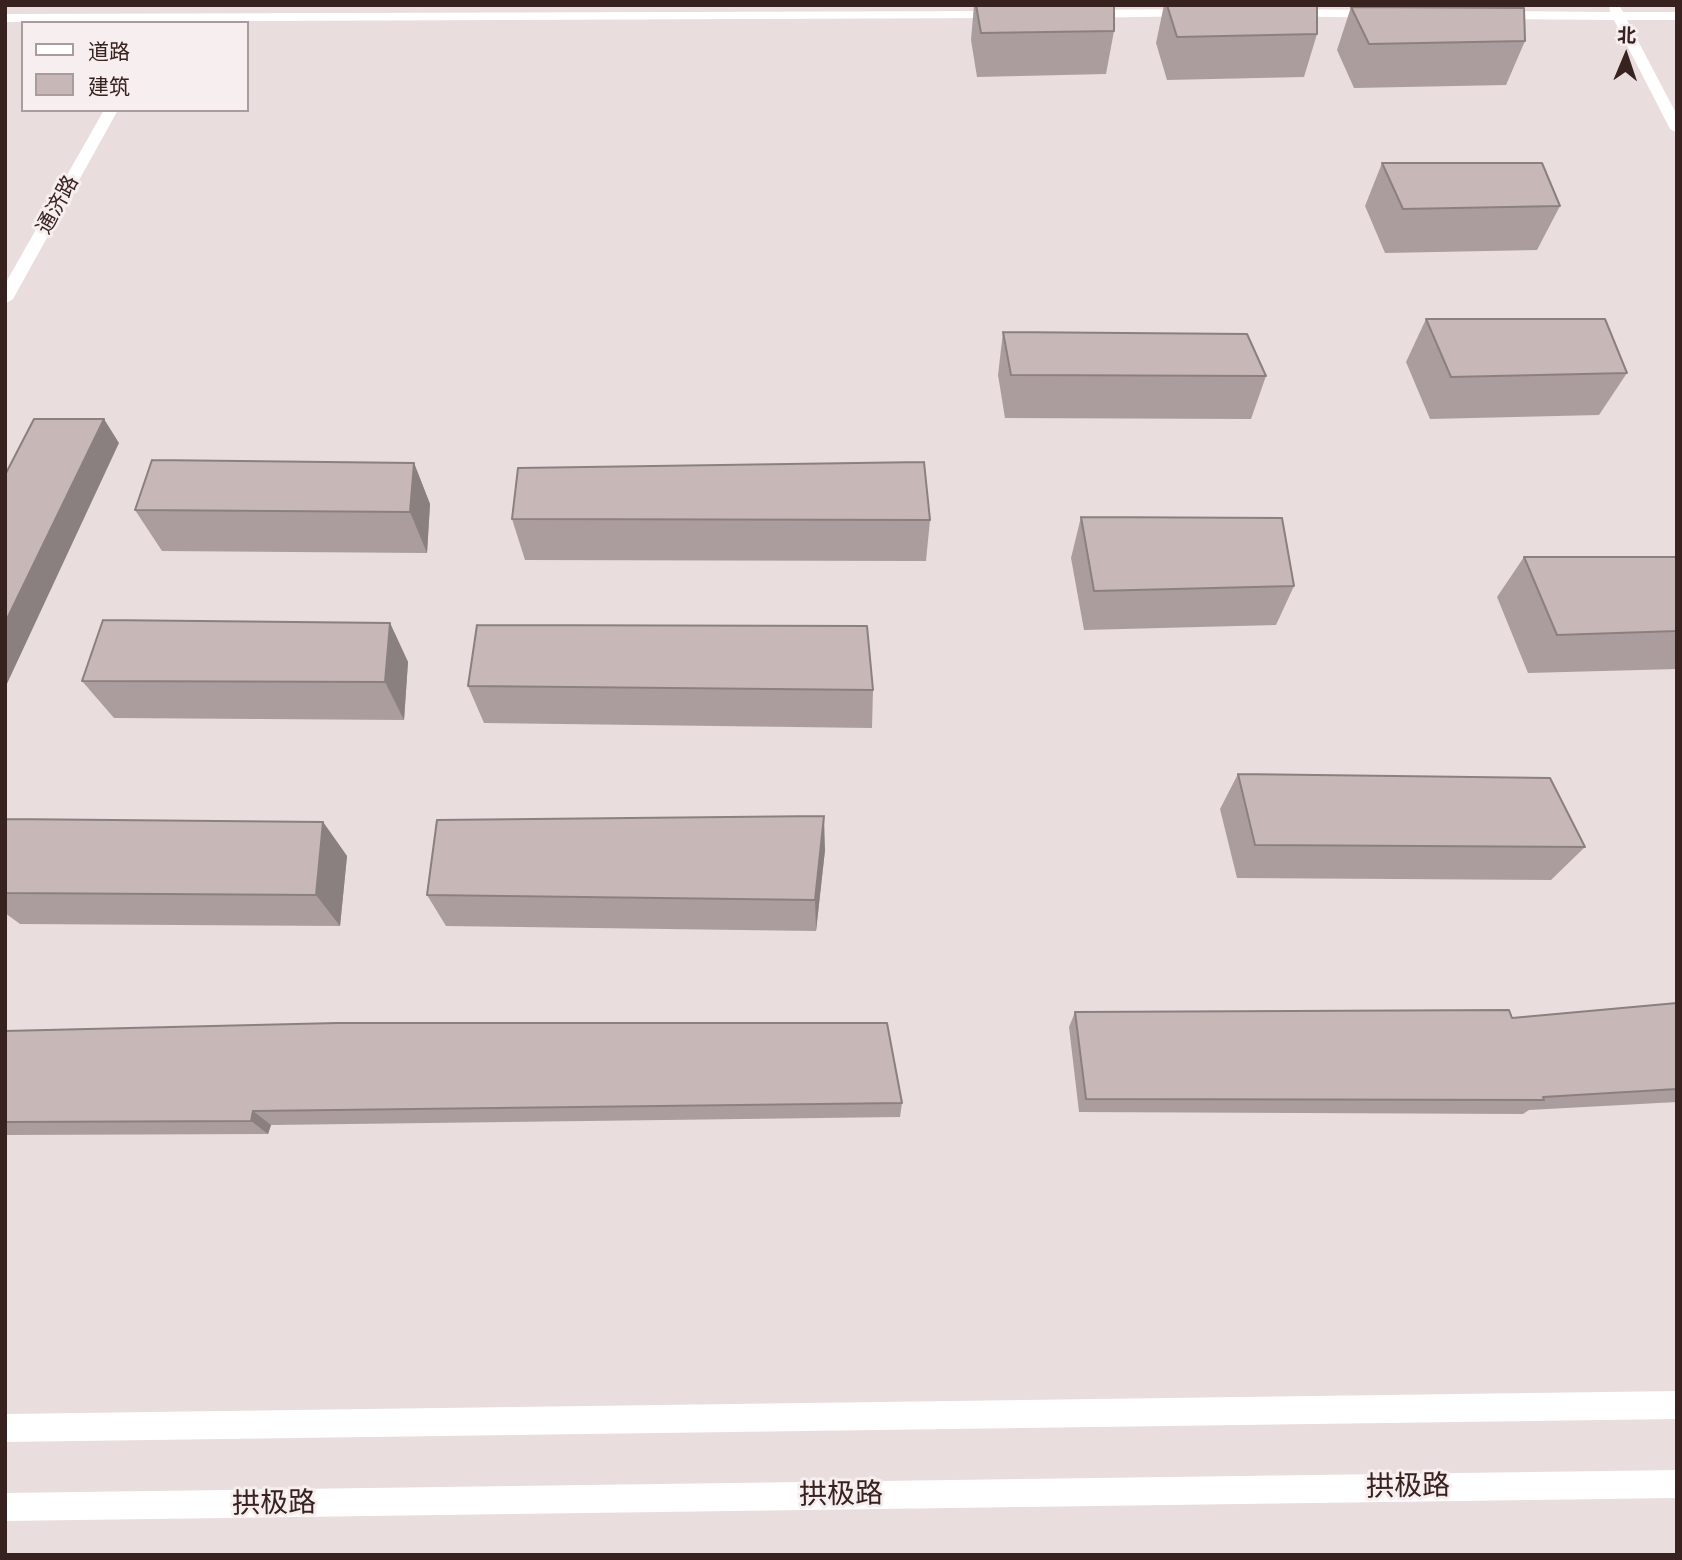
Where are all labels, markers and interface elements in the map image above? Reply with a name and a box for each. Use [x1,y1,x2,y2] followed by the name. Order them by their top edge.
[21,21,248,112] legend
[1591,21,1661,91] north arrow
[1617,23,1637,47] text: 北
[88,38,130,65] text: 道路
[88,73,130,100] text: 建筑
[32,171,84,239] street label: 通济路
[1366,1469,1450,1505] street label: 拱极路
[799,1477,883,1513] street label: 拱极路
[232,1486,316,1522] street label: 拱极路

